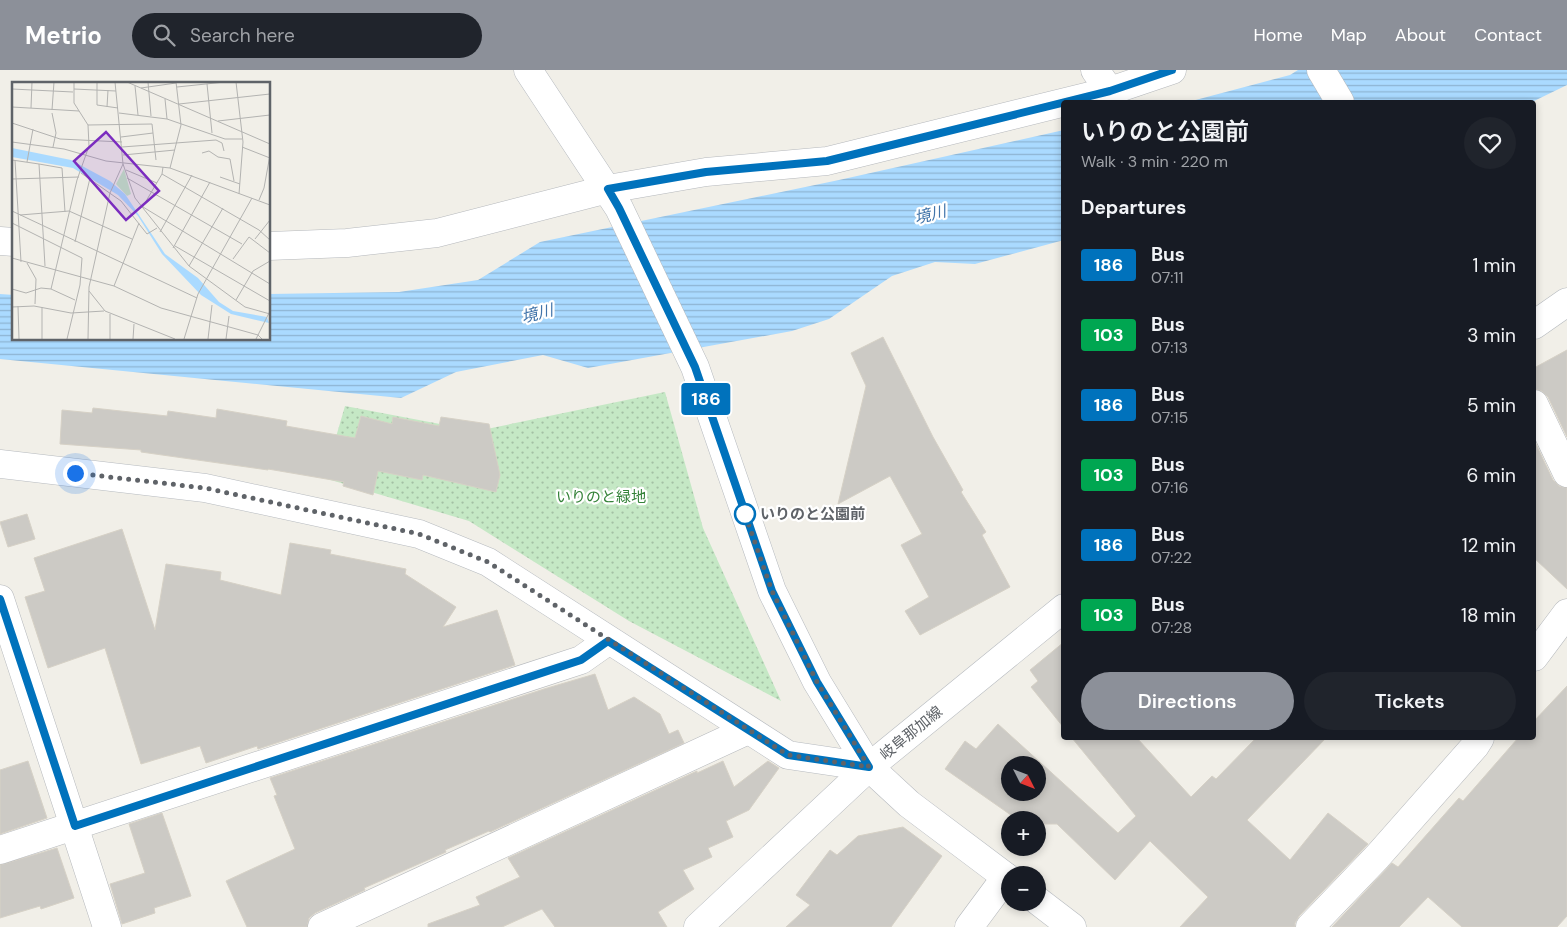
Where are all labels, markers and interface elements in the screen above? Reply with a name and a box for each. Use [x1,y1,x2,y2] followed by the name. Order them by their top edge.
[132,13,482,58] search box
[25,20,102,51] text: Metrio
[150,21,178,49] icon: search
[190,23,295,48] text: Search here
[1253,23,1303,47] text: Home
[1331,23,1367,47] text: Map
[1395,23,1446,47] text: About
[1474,23,1542,47] text: Contact
[12,82,270,340] inset map
[1081,116,1249,147] text: いりのと公園前
[1464,117,1516,169] button: heart
[1081,151,1228,172] text: Walk · 3 min · 220 m
[1081,195,1186,220] text: Departures
[912,200,950,229] water label: 境川
[1151,242,1185,267] text: Bus
[1094,253,1123,277] text: 186
[1473,253,1516,278] text: 1 min
[1151,267,1183,288] text: 07:11
[519,299,557,328] water label: 境川
[1151,312,1185,337] text: Bus
[1093,323,1124,347] text: 103
[1467,323,1516,348] text: 3 min
[1151,337,1188,358] text: 07:13
[1151,382,1185,407] text: Bus
[677,383,735,415] line badge: 186
[691,387,721,411] text: 186
[1094,393,1123,417] text: 186
[1467,393,1516,418] text: 5 min
[1151,407,1188,428] text: 07:15
[1151,452,1185,477] text: Bus
[63,461,88,486] your location
[1093,463,1124,487] text: 103
[1467,463,1516,488] text: 6 min
[1151,477,1189,498] text: 07:16
[556,487,646,507] park label: いりのと緑地
[734,503,756,525] marker: いりのと公園前
[760,504,865,524] place label: いりのと公園前
[1151,522,1185,547] text: Bus
[1094,533,1123,557] text: 186
[1462,533,1516,558] text: 12 min
[1151,547,1192,568] text: 07:22
[1151,592,1185,617] text: Bus
[1093,603,1124,627] text: 103
[1461,603,1516,628] text: 18 min
[1151,617,1192,638] text: 07:28
[1081,672,1294,730] button: Directions
[1304,672,1516,730] button: Tickets
[876,702,946,764] street label: 岐阜那加線
[1001,756,1046,801] north arrow
[1001,756,1046,911] map controls
[1001,811,1046,856] button: +
[1001,866,1046,911] button: −

